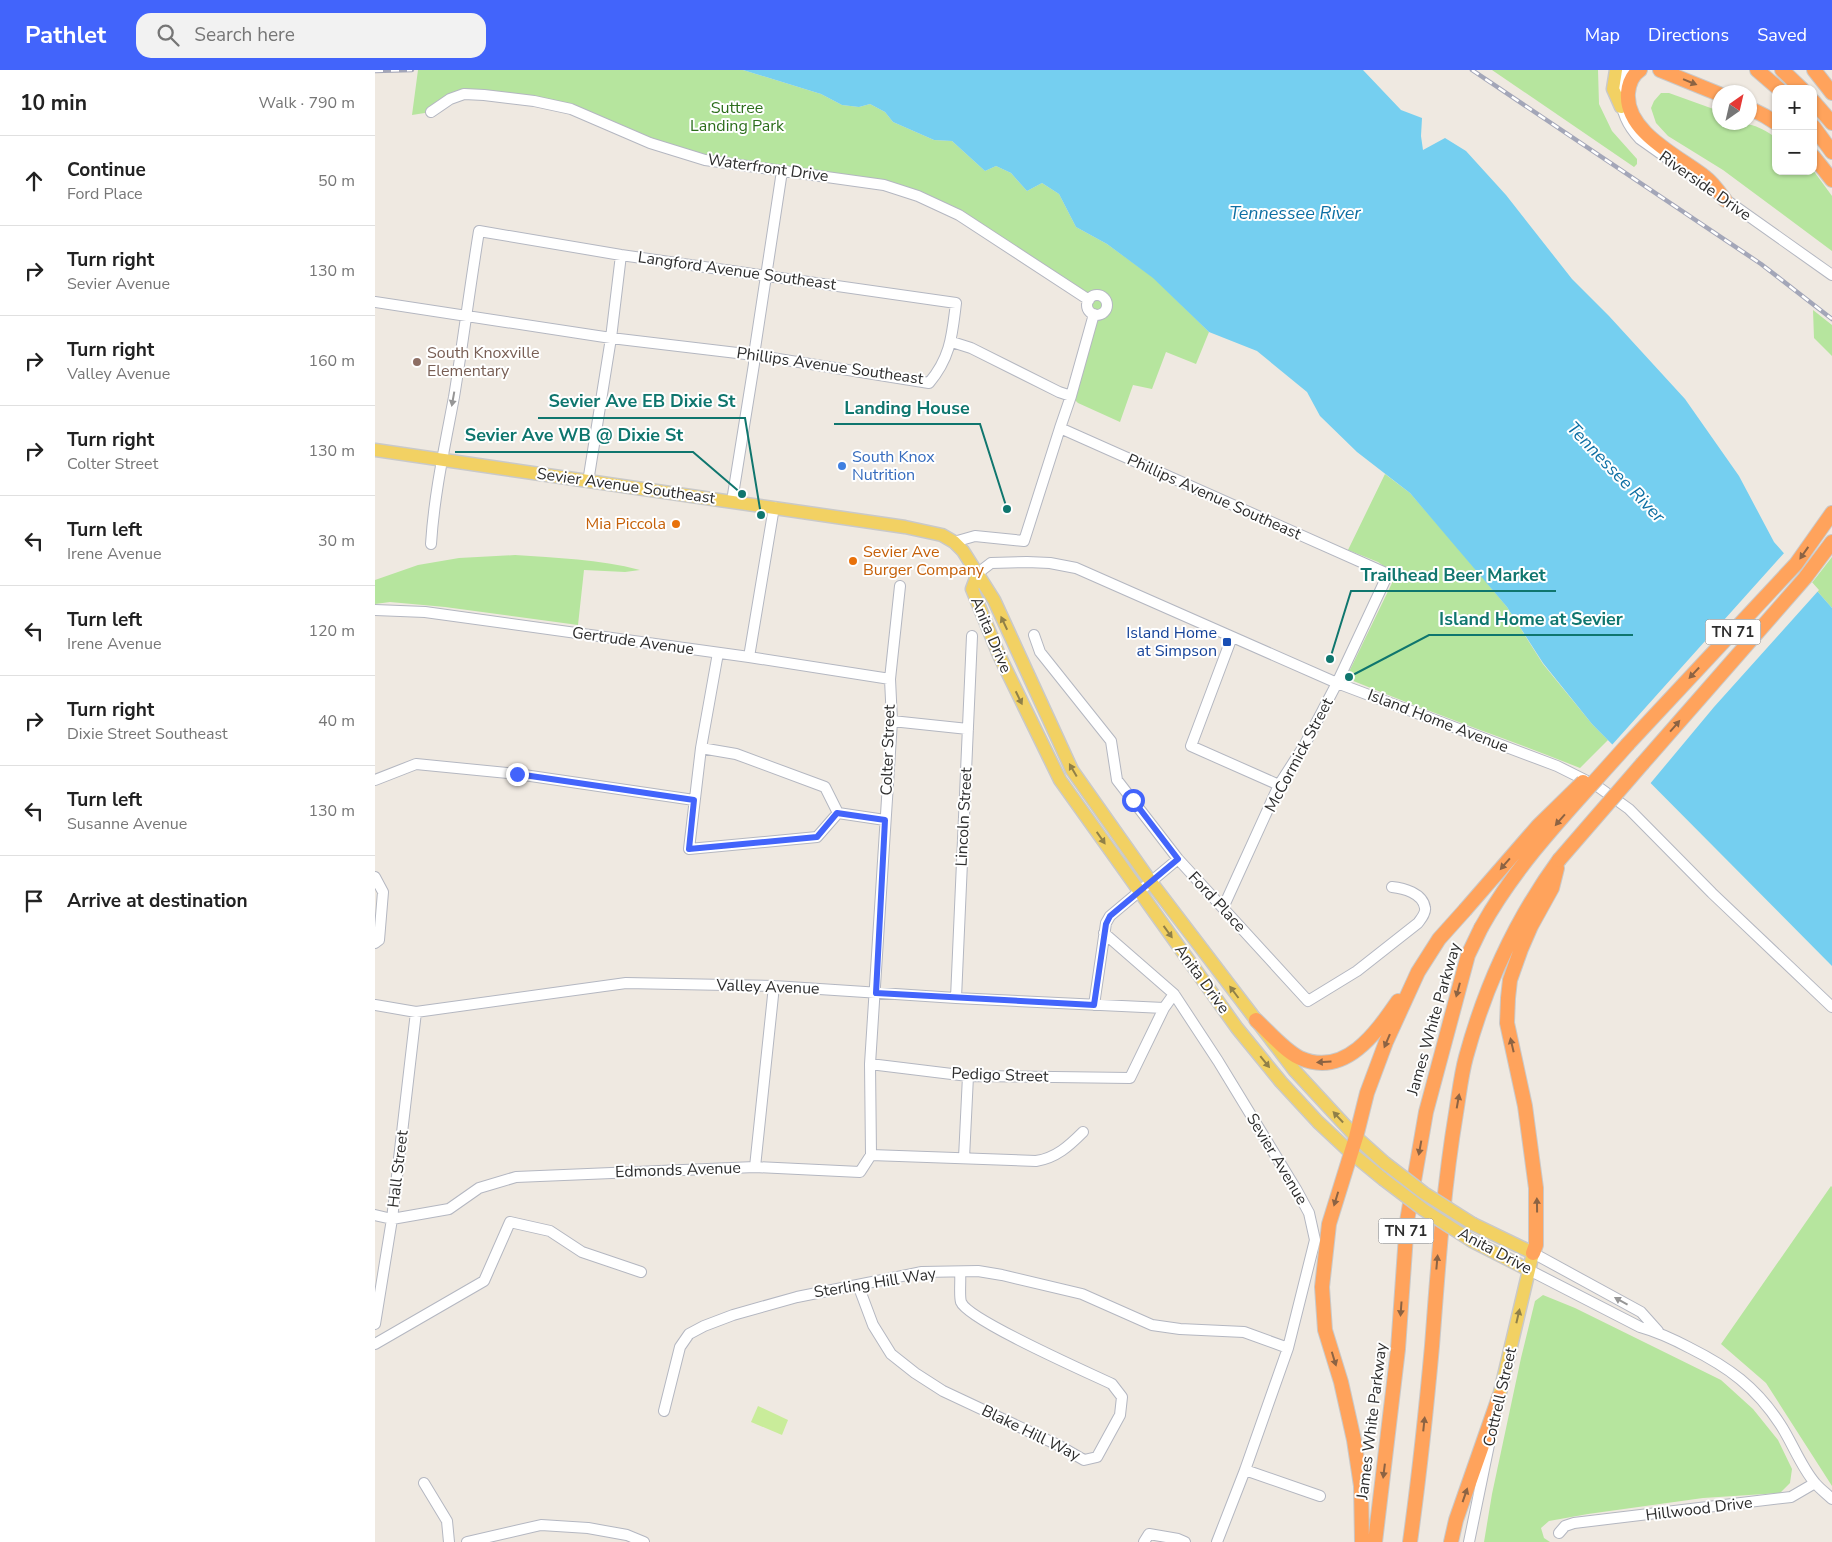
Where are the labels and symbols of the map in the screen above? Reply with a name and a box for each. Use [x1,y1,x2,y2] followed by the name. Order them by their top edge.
[1682,79,1697,86] one-way arrow
[1712,85,1757,130] north arrow
[690,97,785,137] park label: Suttree Landing Park
[1654,146,1756,226] street label: Riverside Drive
[706,149,830,187] street label: Waterfront Drive
[1229,201,1361,225] water label: Tennessee River
[637,246,838,296] street label: Langford Avenue Southeast
[427,342,539,382] place label: South Knoxville Elementary
[735,342,925,390] street label: Phillips Avenue Southeast
[411,356,423,368] marker: South Knoxville Elementary
[538,385,745,418] callout: Sevier Ave EB Dixie St
[548,389,736,413] text: Sevier Ave EB Dixie St
[449,391,457,407] one-way arrow
[834,391,980,424] callout: Landing House
[844,396,970,420] text: Landing House
[1562,416,1671,528] water label: Tennessee River
[455,419,693,452] callout: Sevier Ave WB @ Dixie St
[465,423,683,447] text: Sevier Ave WB @ Dixie St
[852,446,935,486] place label: South Knox Nutrition
[1123,449,1305,546] street label: Phillips Avenue Southeast
[836,460,848,472] marker: South Knox Nutrition
[535,463,717,509] street label: Sevier Avenue Southeast
[586,513,666,535] place label: Mia Piccola
[670,518,682,530] marker: Mia Piccola
[863,541,985,581] place label: Sevier Ave Burger Company
[1799,546,1809,560] one-way arrow
[847,555,859,567] marker: Sevier Ave Burger Company
[1351,558,1556,591] callout: Trailhead Beer Market
[1360,563,1546,587] text: Trailhead Beer Market
[965,594,1017,676] street label: Anita Drive
[1429,602,1633,635] callout: Island Home at Sevier
[1439,607,1623,631] text: Island Home at Sevier
[1000,616,1008,630] one-way arrow
[1705,620,1761,644] road number: TN 71
[571,622,695,660] street label: Gertrude Avenue
[1126,622,1217,662] place label: Island Home at Simpson
[1221,636,1233,648] marker: Island Home at Simpson
[1689,667,1700,679] one-way arrow
[1364,684,1512,758] street label: Island Home Avenue
[1015,691,1023,705] one-way arrow
[1260,694,1339,816] street label: McCormick Street
[875,704,901,796] street label: Colter Street
[1669,721,1681,733] one-way arrow
[506,763,529,786] route end
[1069,764,1078,777] one-way arrow
[950,766,978,867] street label: Lincoln Street
[1122,789,1145,812] route start
[1555,814,1566,827] one-way arrow
[1096,831,1106,845] one-way arrow
[1500,857,1511,870] one-way arrow
[1183,867,1251,937] street label: Ford Place
[1162,925,1172,938] one-way arrow
[1401,939,1467,1099] street label: James White Parkway
[1169,940,1235,1018] street label: Anita Drive
[715,974,820,1000] street label: Valley Avenue
[1454,983,1462,998] one-way arrow
[1229,986,1240,999] one-way arrow
[1383,1034,1391,1049] one-way arrow
[1508,1037,1516,1053] one-way arrow
[1259,1055,1270,1068] one-way arrow
[1315,1058,1331,1066] one-way arrow
[951,1062,1049,1088] street label: Pedigo Street
[1455,1093,1463,1109] one-way arrow
[1241,1109,1313,1209] street label: Sevier Avenue
[1332,1111,1344,1123] one-way arrow
[382,1129,414,1209] street label: Hall Street
[1415,1141,1423,1157] one-way arrow
[615,1157,741,1183] street label: Edmonds Avenue
[1332,1192,1340,1207] one-way arrow
[1532,1197,1540,1213] one-way arrow
[1379,1218,1433,1244] road number: TN 71
[1454,1222,1536,1280] street label: Anita Drive
[1434,1254,1442,1270] one-way arrow
[812,1262,938,1304] street label: Sterling Hill Way
[1614,1297,1628,1305] one-way arrow
[1397,1302,1405,1318] one-way arrow
[1514,1308,1522,1323] one-way arrow
[1351,1341,1393,1502] street label: James White Parkway
[1478,1345,1522,1449] street label: Cottrell Street
[1330,1351,1338,1366] one-way arrow
[978,1400,1085,1467] street label: Blake Hill Way
[1420,1416,1428,1432] one-way arrow
[1380,1463,1388,1479] one-way arrow
[1461,1488,1469,1503] one-way arrow
[1644,1492,1754,1526] street label: Hillwood Drive

